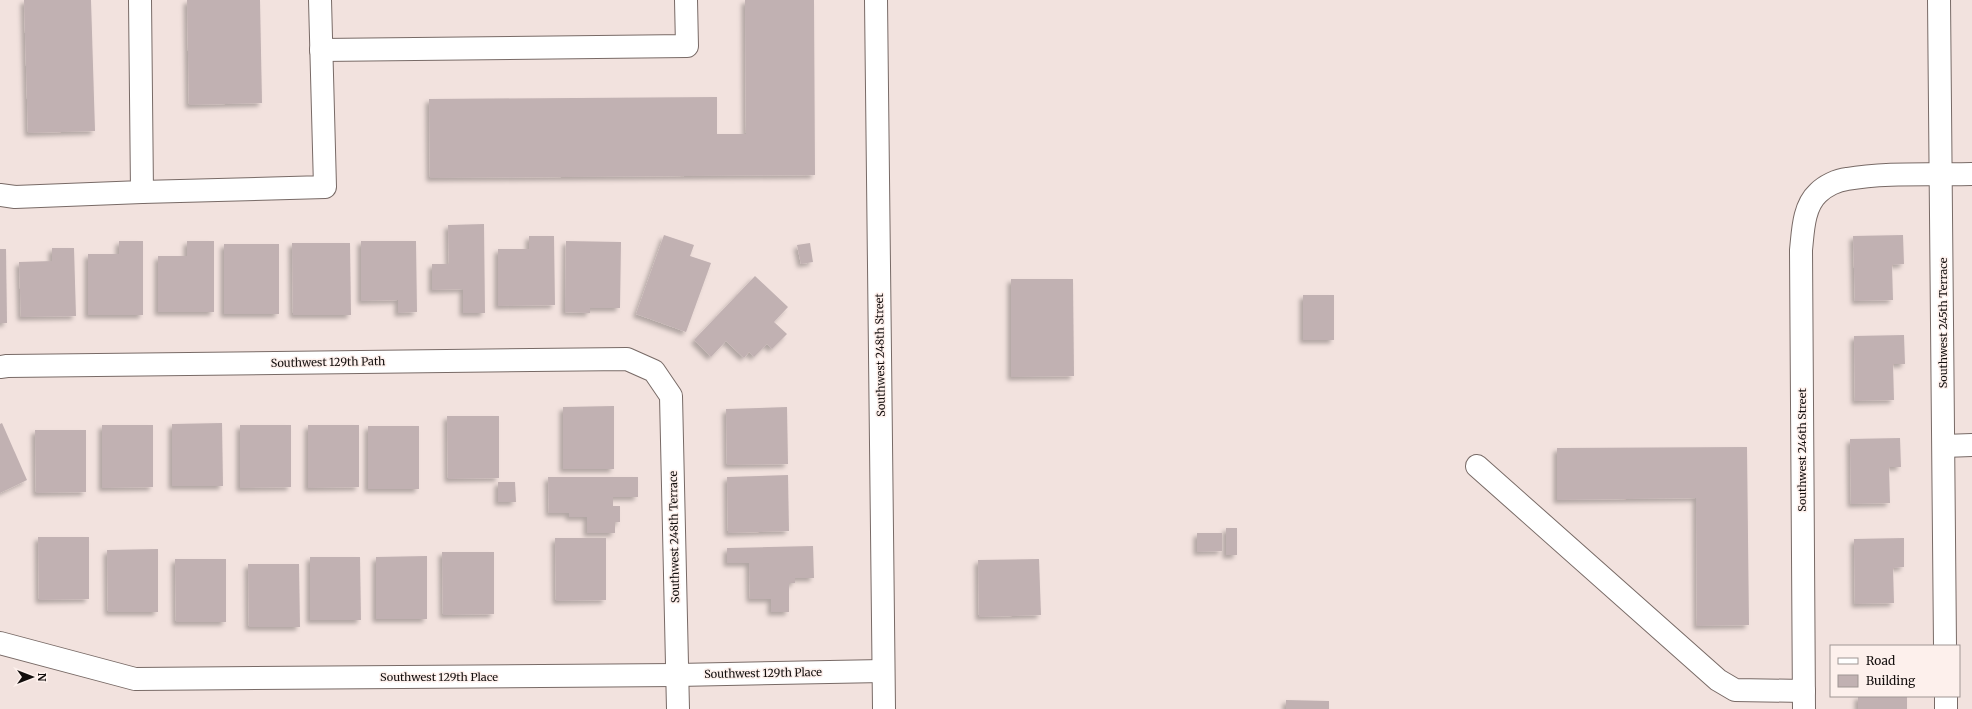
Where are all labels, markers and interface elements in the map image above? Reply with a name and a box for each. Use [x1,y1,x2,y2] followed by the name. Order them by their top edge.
[1936,257,1950,388] street label: Southwest 245th Terrace
[872,292,888,417] street label: Southwest 248th Street
[271,354,386,370] street label: Southwest 129th Path
[1795,388,1809,512] street label: Southwest 246th Street
[666,471,682,603] street label: Southwest 248th Terrace
[1830,645,1960,697] legend
[1866,653,1895,668] text: Road
[12,657,52,697] north arrow
[704,665,822,681] street label: Southwest 129th Place
[380,670,498,684] street label: Southwest 129th Place
[35,673,49,682] text: N
[1866,673,1916,688] text: Building

